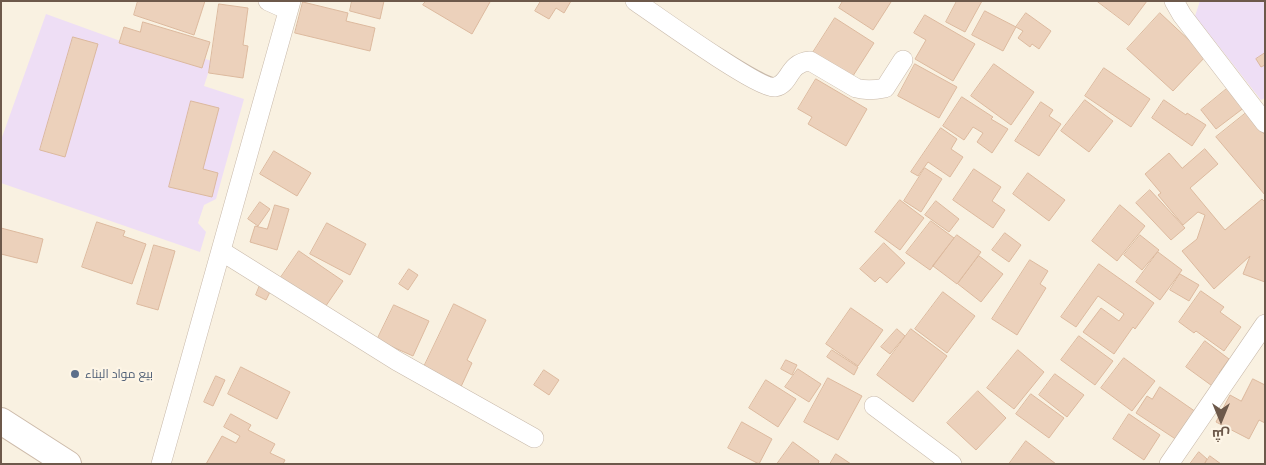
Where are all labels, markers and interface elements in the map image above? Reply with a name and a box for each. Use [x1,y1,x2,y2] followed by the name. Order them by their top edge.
[85,367,153,381] place label: بيع مواد البناء
[69,368,81,380] marker: بيع مواد البناء
[1196,395,1246,445] north arrow
[1212,426,1230,444] text: ش

